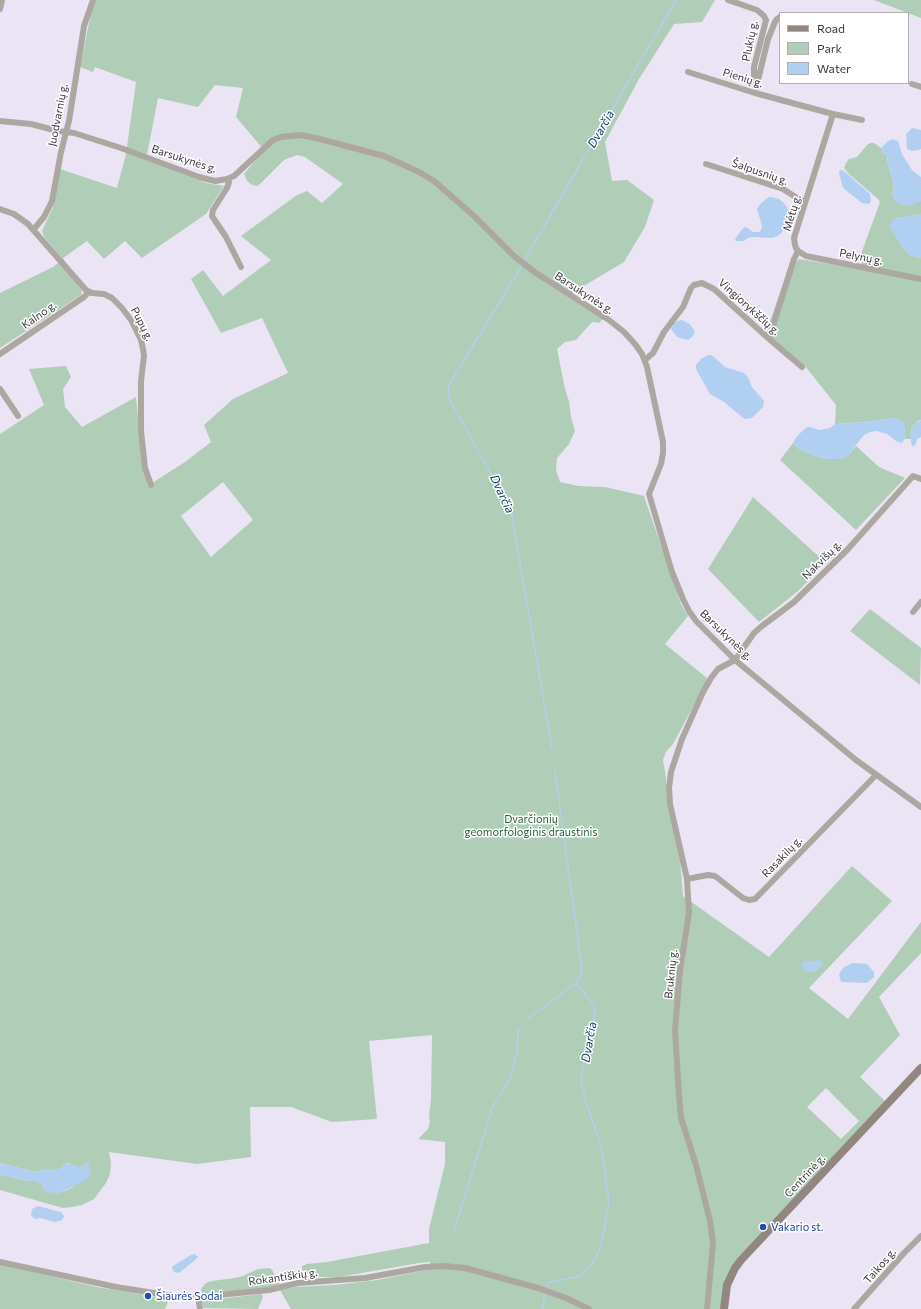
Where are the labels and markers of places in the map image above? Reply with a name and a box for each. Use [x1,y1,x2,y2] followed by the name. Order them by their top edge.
[771,1220,823,1234] place label: Vakario st.
[758,1222,768,1232] marker: Vakario st.
[156,1289,222,1303] place label: Šiaurės Sodai
[143,1291,153,1301] marker: Šiaurės Sodai

